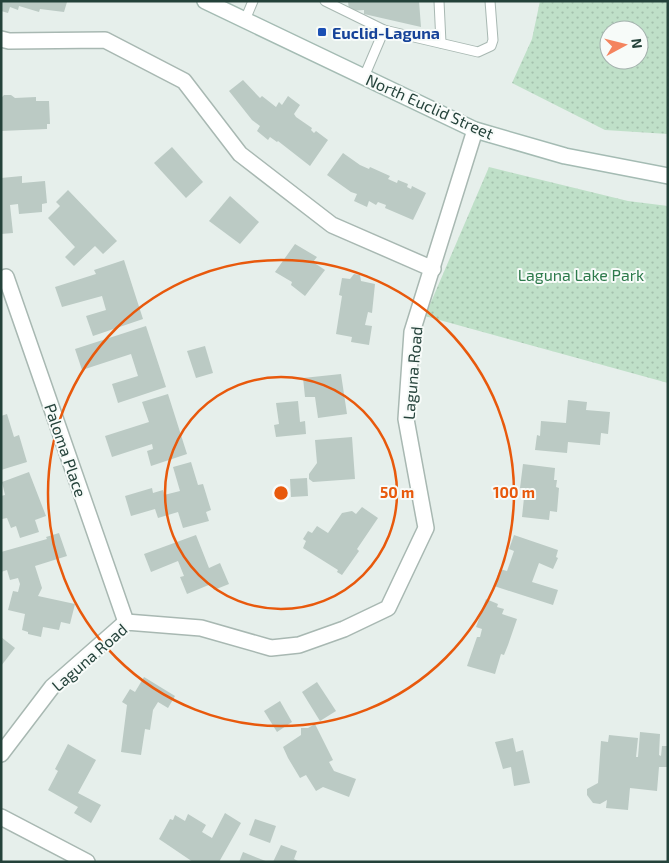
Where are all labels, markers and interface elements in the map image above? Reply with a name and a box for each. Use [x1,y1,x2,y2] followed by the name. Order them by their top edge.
[599,20,649,70] north arrow
[332,23,440,42] place label: Euclid-Laguna
[316,26,328,38] marker: Euclid-Laguna
[628,37,646,49] text: N
[363,69,497,143] street label: North Euclid Street
[518,265,644,284] park label: Laguna Lake Park
[398,326,426,420] street label: Laguna Road
[41,401,91,499] street label: Paloma Place
[380,483,414,501] text: 50 m
[493,483,535,501] text: 100 m
[272,484,290,502] centre of rings
[47,619,131,695] street label: Laguna Road

